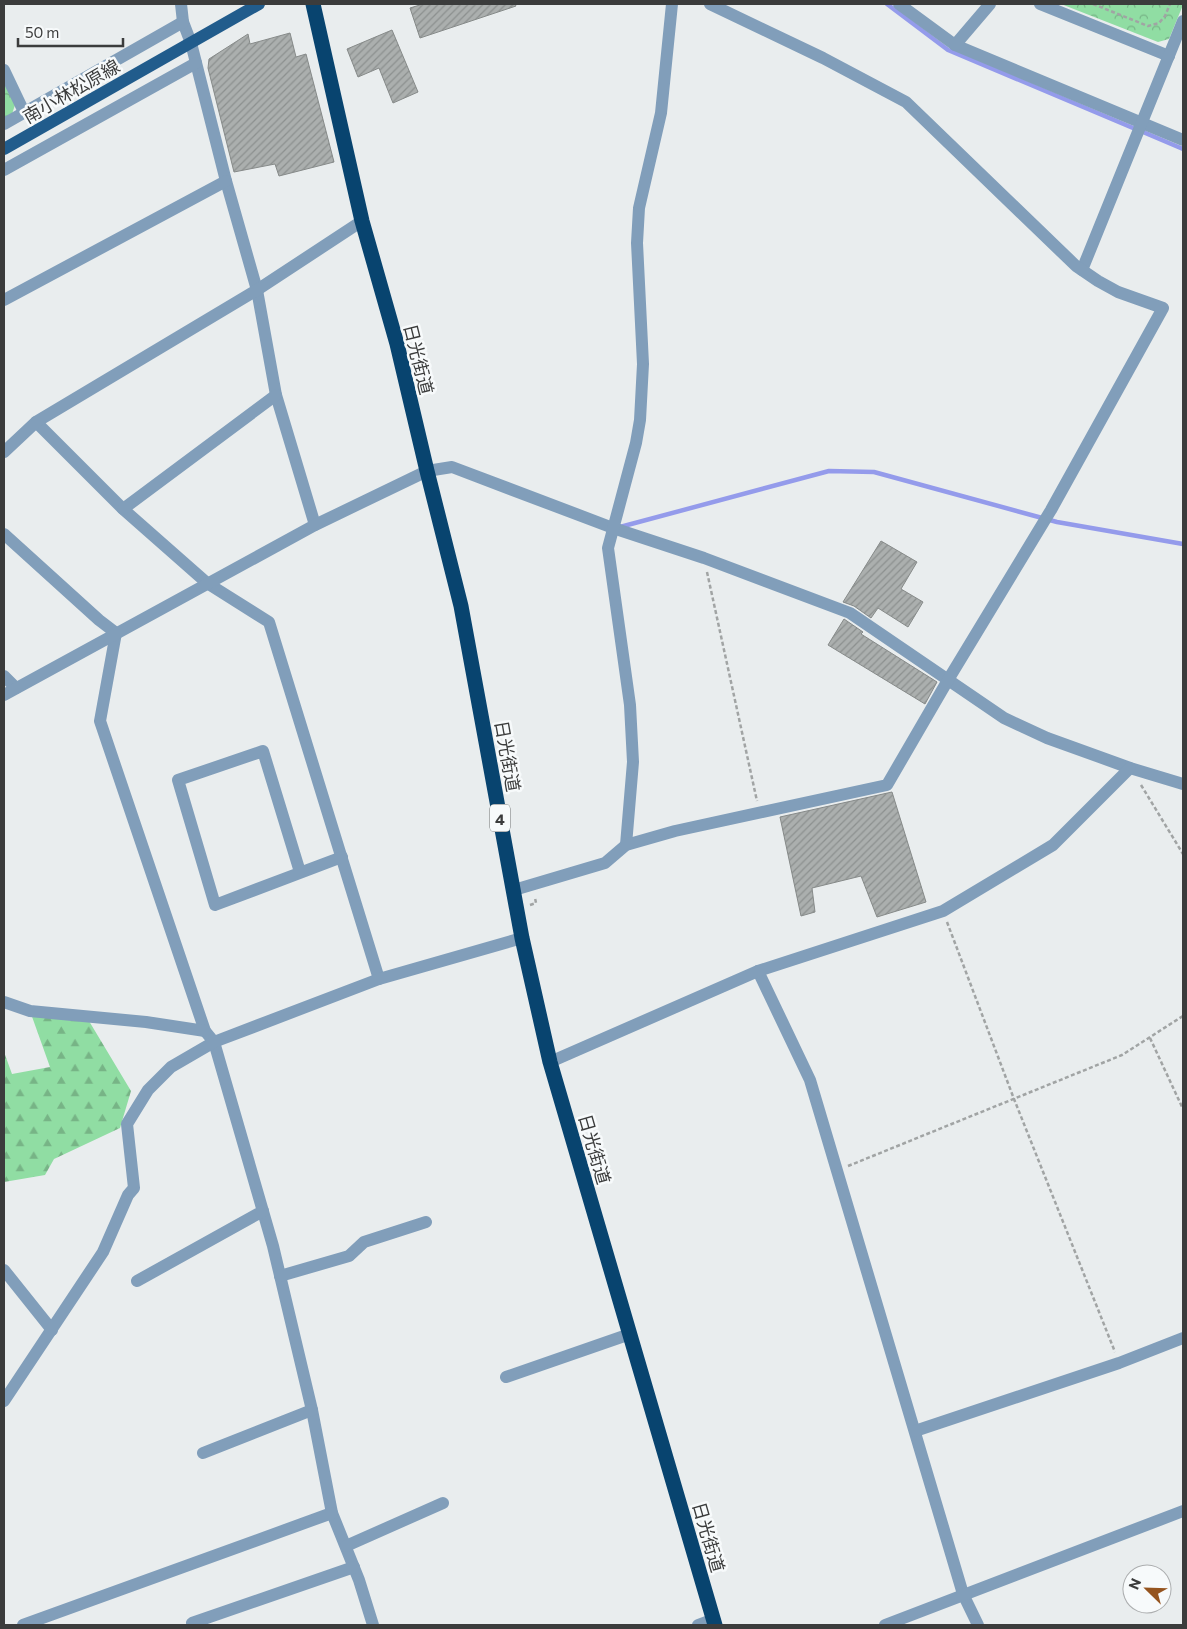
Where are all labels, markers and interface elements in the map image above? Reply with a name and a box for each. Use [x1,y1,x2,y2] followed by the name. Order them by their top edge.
[18,15,122,47] scale bar
[25,23,59,41] text: 50 m
[19,54,123,128] street label: 南小林松原線
[400,321,438,397] street label: 日光街道
[491,719,525,793] street label: 日光街道
[490,804,510,831] road number: 4
[575,1111,615,1187] street label: 日光街道
[689,1499,729,1575] street label: 日光街道
[1122,1564,1172,1614] north arrow
[1125,1576,1144,1592] text: N

